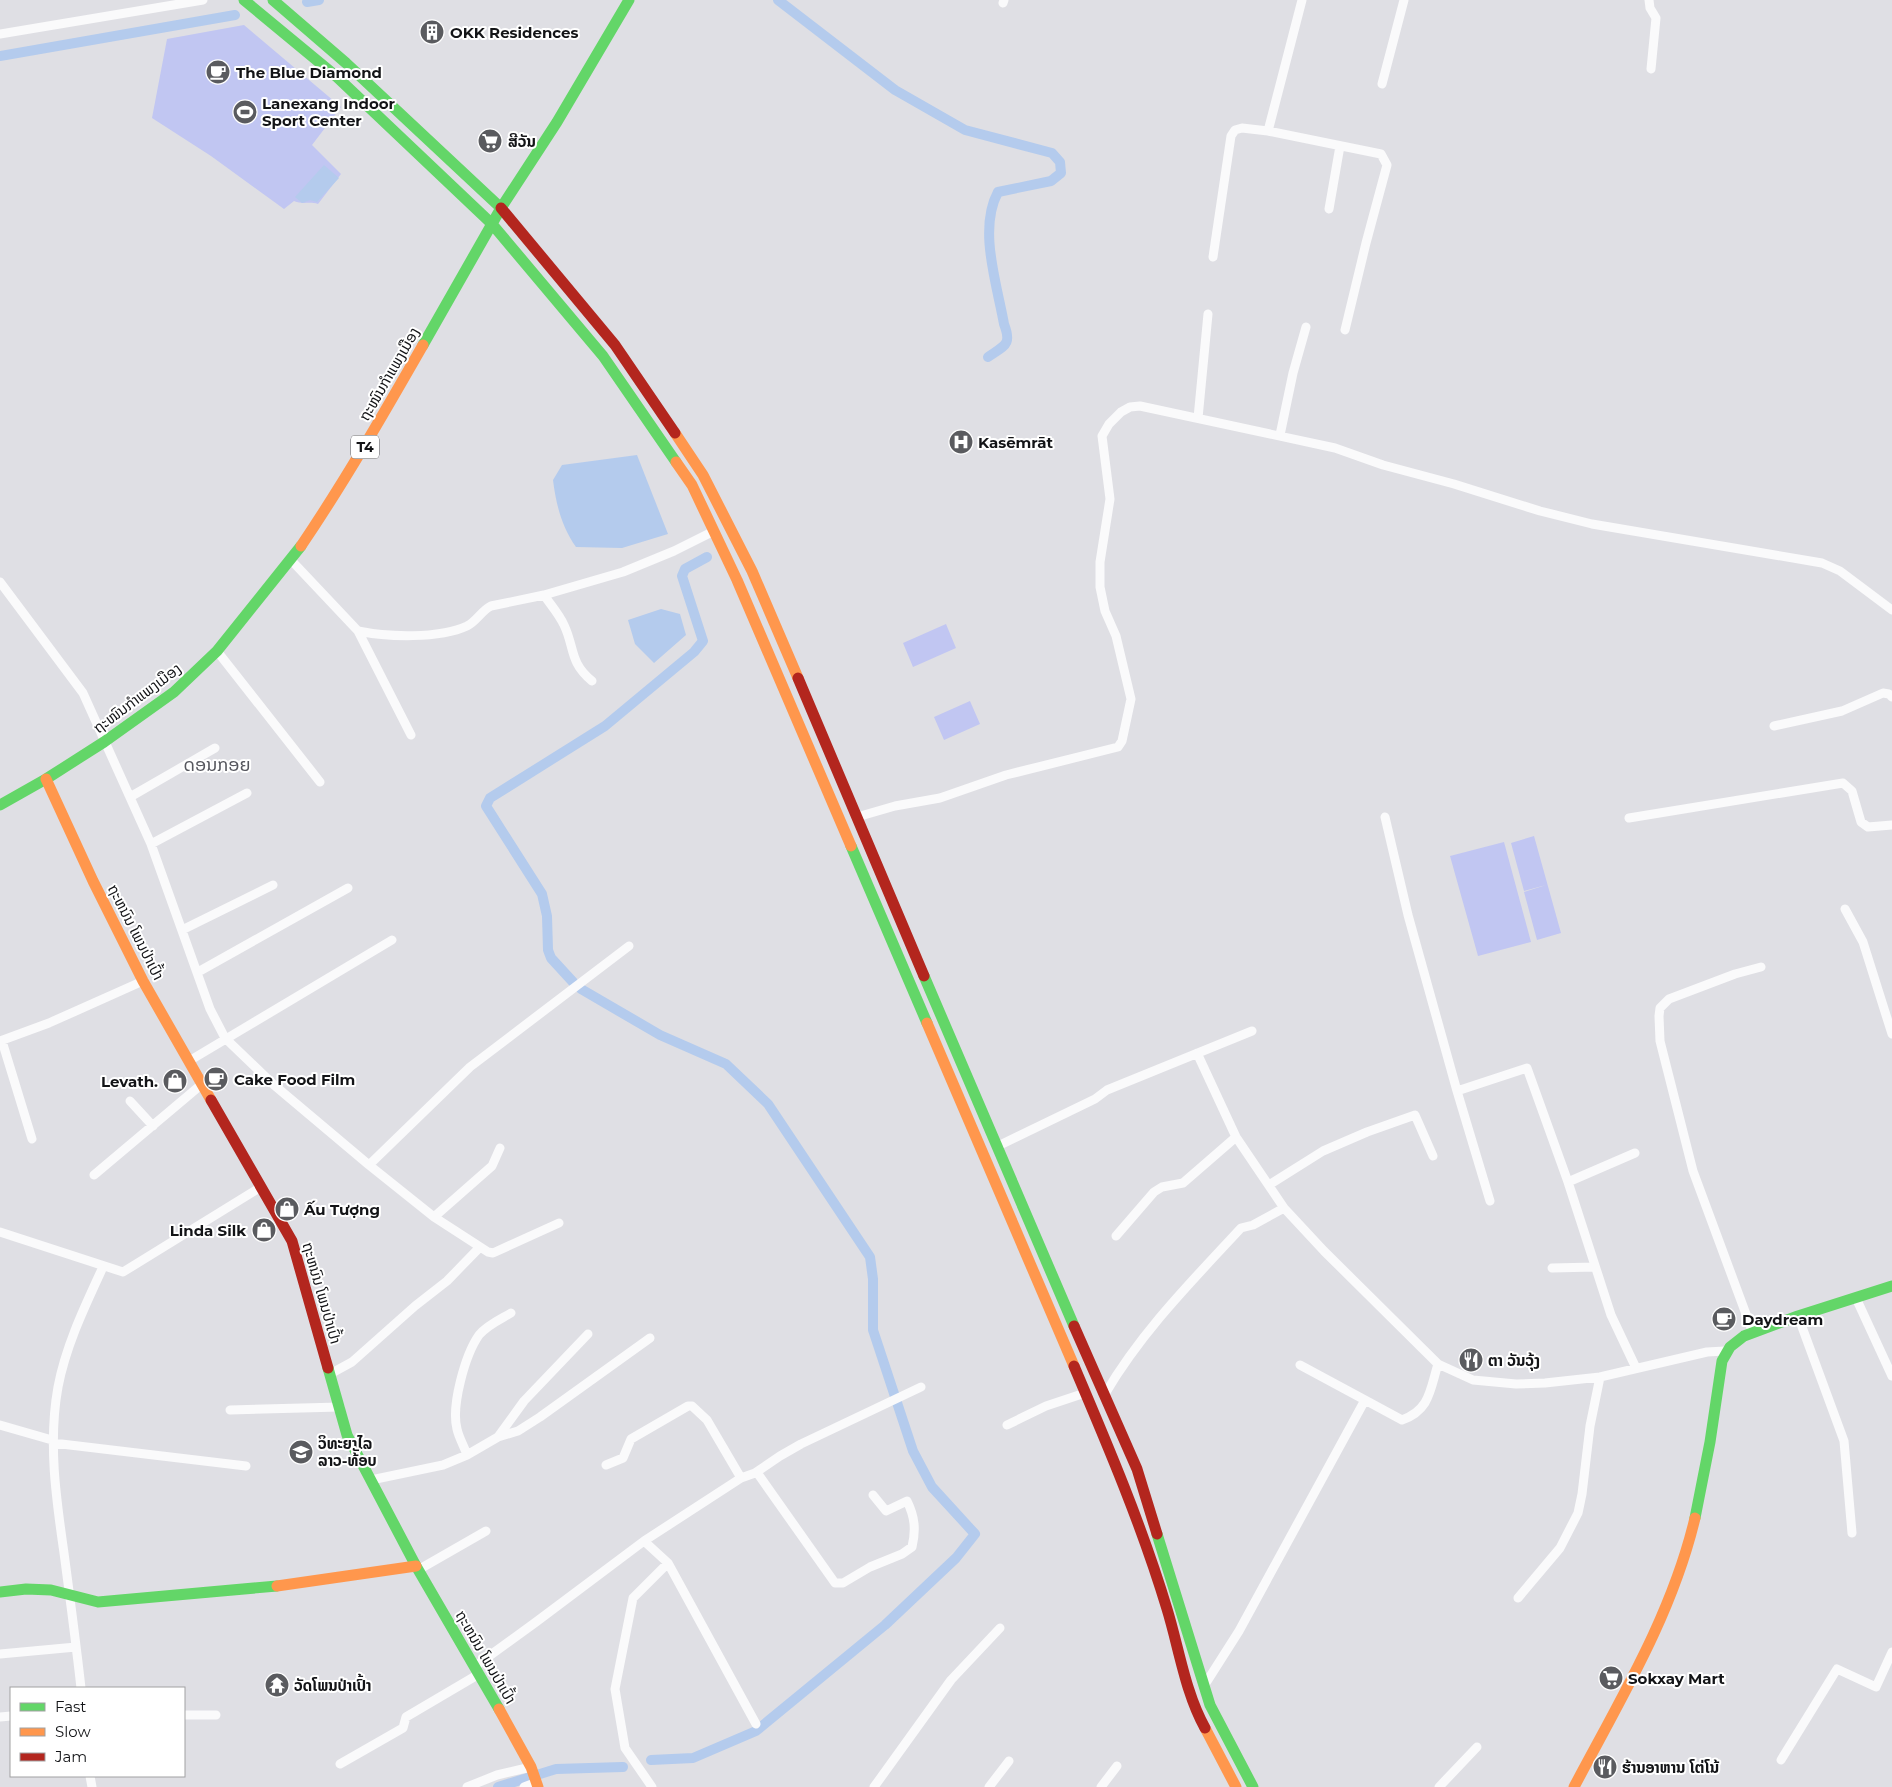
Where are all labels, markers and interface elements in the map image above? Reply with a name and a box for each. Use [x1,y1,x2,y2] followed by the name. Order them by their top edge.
[419,19,445,45] building icon: OKK Residences
[450,23,579,42] place label: OKK Residences
[205,59,231,85] cafe icon: The Blue Diamond
[236,63,382,82] place label: The Blue Diamond
[262,94,396,130] place label: Lanexang Indoor Sport Center
[232,99,258,125] sports icon: Lanexang Indoor Sport Center
[477,128,503,154] supermarket icon: ສີວັນ
[508,132,536,151] place label: ສີວັນ
[354,324,424,424] street label: ຖະໜົນກຳແພງເມືອງ
[948,429,974,455] hospital icon: Kasēmrāt
[978,433,1053,452] place label: Kasēmrāt
[351,436,379,458] road number: T4
[89,659,185,737] street label: ຖະໜົນກຳແພງເມືອງ
[184,754,250,776] district label: ດອນກອຍ
[104,880,169,983] street label: ຖະຫນົນ ໂພນປ່າເປົ້າ
[203,1066,229,1092] cafe icon: Cake Food Film
[162,1068,188,1094] shop icon: Levath.
[234,1070,355,1089] place label: Cake Food Film
[101,1072,158,1091] place label: Levath.
[274,1196,300,1222] shop icon: Ấu Tượng
[303,1200,380,1219] place label: Ấu Tượng
[251,1217,277,1243] shop icon: Linda Silk
[170,1221,246,1240] place label: Linda Silk
[298,1240,347,1346] street label: ຖະຫນົນ ໂພນປ່າເປົ້າ
[1711,1306,1737,1332] cafe icon: Daydream
[1742,1310,1823,1329] place label: Daydream
[1458,1347,1484,1373] restaurant icon: ຕາ ວັນວຸ້ງ
[1488,1351,1540,1371] place label: ຕາ ວັນວຸ້ງ
[318,1434,377,1470] place label: ວິທະຍາໄລ ລາວ-ທ້ັອບ
[288,1439,314,1465] school or university icon: ວິທະຍາໄລ ລາວ-ທ້ັອບ
[452,1606,521,1707] street label: ຖະຫນົນ ໂພນປ່າເປົ້າ
[1598,1665,1624,1691] supermarket icon: Sokxay Mart
[1628,1669,1725,1688] place label: Sokxay Mart
[264,1672,290,1698] temple icon: ວັດໂພນປ່າເປົ້າ
[294,1673,372,1695] place label: ວັດໂພນປ່າເປົ້າ
[10,1687,185,1777] legend
[55,1697,86,1716] text: Fast
[55,1722,91,1741] text: Slow
[54,1747,87,1766] text: Jam
[1592,1754,1618,1780] restaurant icon: ຮ້ານອາຫານ ໂຕ່ໂນ້
[1622,1758,1720,1777] place label: ຮ້ານອາຫານ ໂຕ່ໂນ້

